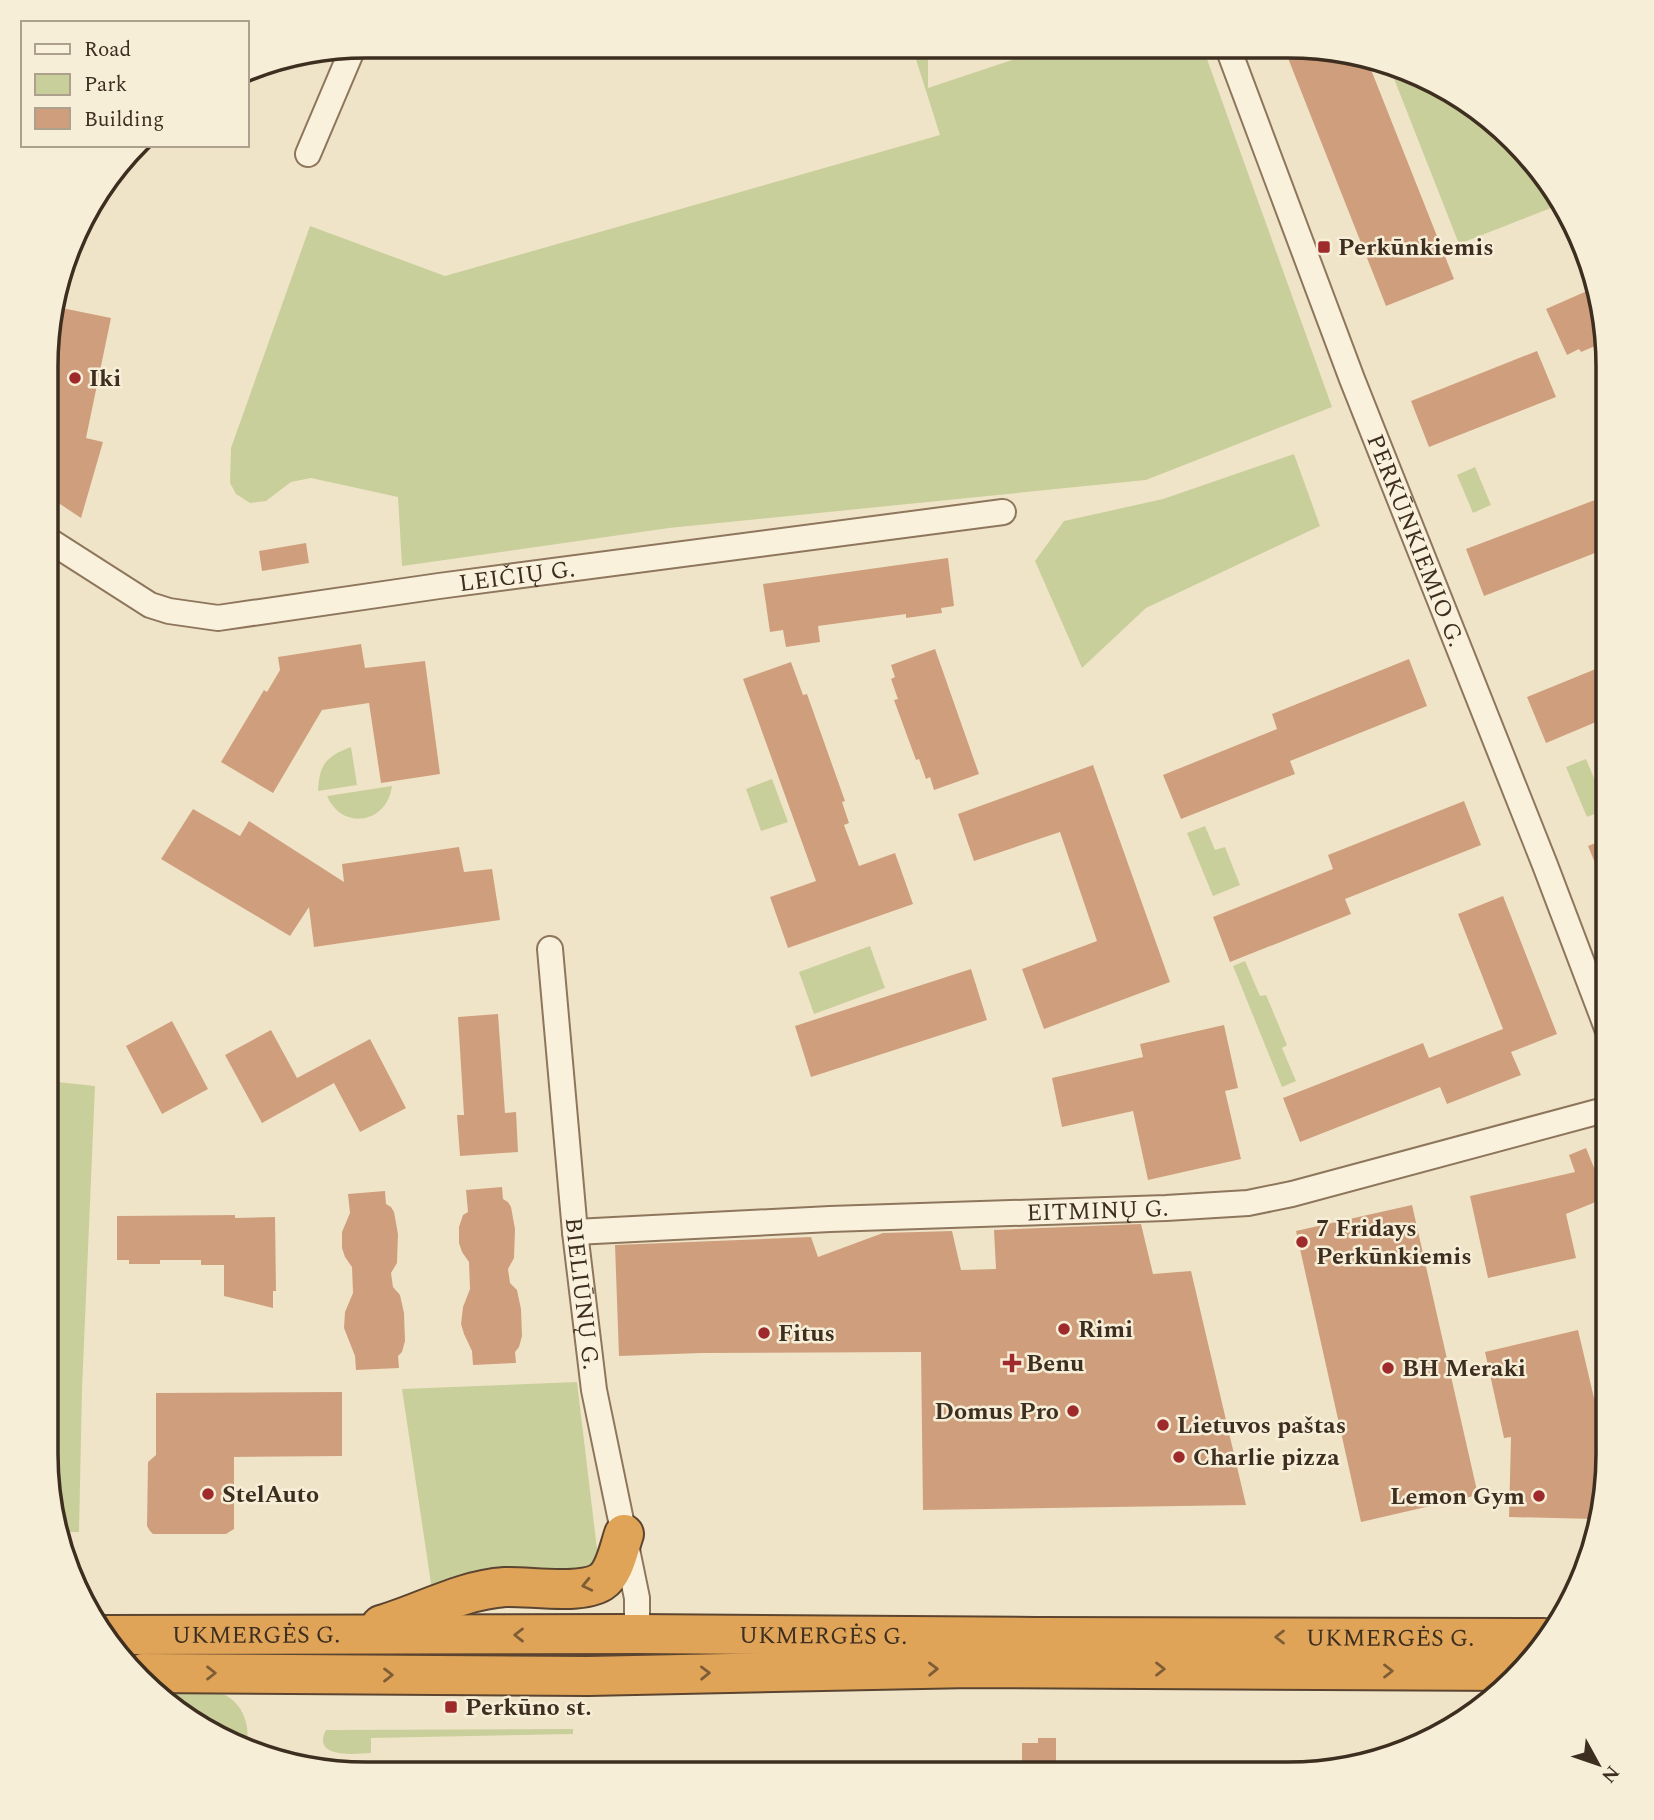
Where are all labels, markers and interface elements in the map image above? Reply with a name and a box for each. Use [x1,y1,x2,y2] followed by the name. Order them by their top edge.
[21,21,248,147] legend
[84,34,131,66] text: Road
[84,69,128,101] text: Park
[84,104,164,136] text: Building
[1338,230,1494,266] place label: Perkūnkiemis
[1316,239,1332,255] marker: Perkūnkiemis
[89,361,121,397] place label: Iki
[67,370,83,386] marker: Iki
[1357,429,1474,652] street label: PERKŪNKIEMIO G.
[457,551,577,602] street label: LEIČIŲ G.
[1026,1191,1169,1232] street label: EITMINŲ G.
[1316,1211,1472,1275] place label: 7 Fridays Perkūnkiemis
[555,1216,608,1372] street label: BIELIŪNŲ G.
[1294,1234,1310,1250] marker: 7 Fridays Perkūnkiemis
[1078,1312,1133,1348] place label: Rimi
[778,1316,835,1352] place label: Fitus
[1056,1321,1072,1337] marker: Rimi
[756,1325,772,1341] marker: Fitus
[1026,1346,1084,1382] place label: Benu
[1402,1351,1526,1387] place label: BH Meraki
[1004,1355,1020,1371] marker: Benu
[1380,1360,1396,1376] marker: BH Meraki
[935,1394,1059,1430] place label: Domus Pro
[1065,1403,1081,1419] marker: Domus Pro
[1177,1408,1346,1444] place label: Lietuvos paštas
[1155,1417,1171,1433] marker: Lietuvos paštas
[1193,1440,1340,1476] place label: Charlie pizza
[1171,1449,1187,1465] marker: Charlie pizza
[222,1477,319,1513] place label: StelAuto
[1390,1479,1525,1515] place label: Lemon Gym
[200,1486,216,1502] marker: StelAuto
[1531,1488,1547,1504] marker: Lemon Gym
[581,1577,593,1592] one-way arrow
[172,1618,340,1654] street label: UKMERGĖS G.
[739,1618,907,1655] street label: UKMERGĖS G.
[1306,1621,1474,1657] street label: UKMERGĖS G.
[514,1627,524,1643] one-way arrow
[1275,1629,1285,1645] one-way arrow
[928,1661,938,1677] one-way arrow
[1155,1661,1166,1677] one-way arrow
[1383,1663,1393,1679] one-way arrow
[700,1665,711,1681] one-way arrow
[206,1666,217,1681] one-way arrow
[383,1667,394,1682] one-way arrow
[465,1690,592,1726] place label: Perkūno st.
[443,1699,459,1715] marker: Perkūno st.
[1563,1729,1633,1799] north arrow
[1594,1759,1626,1789] text: N

